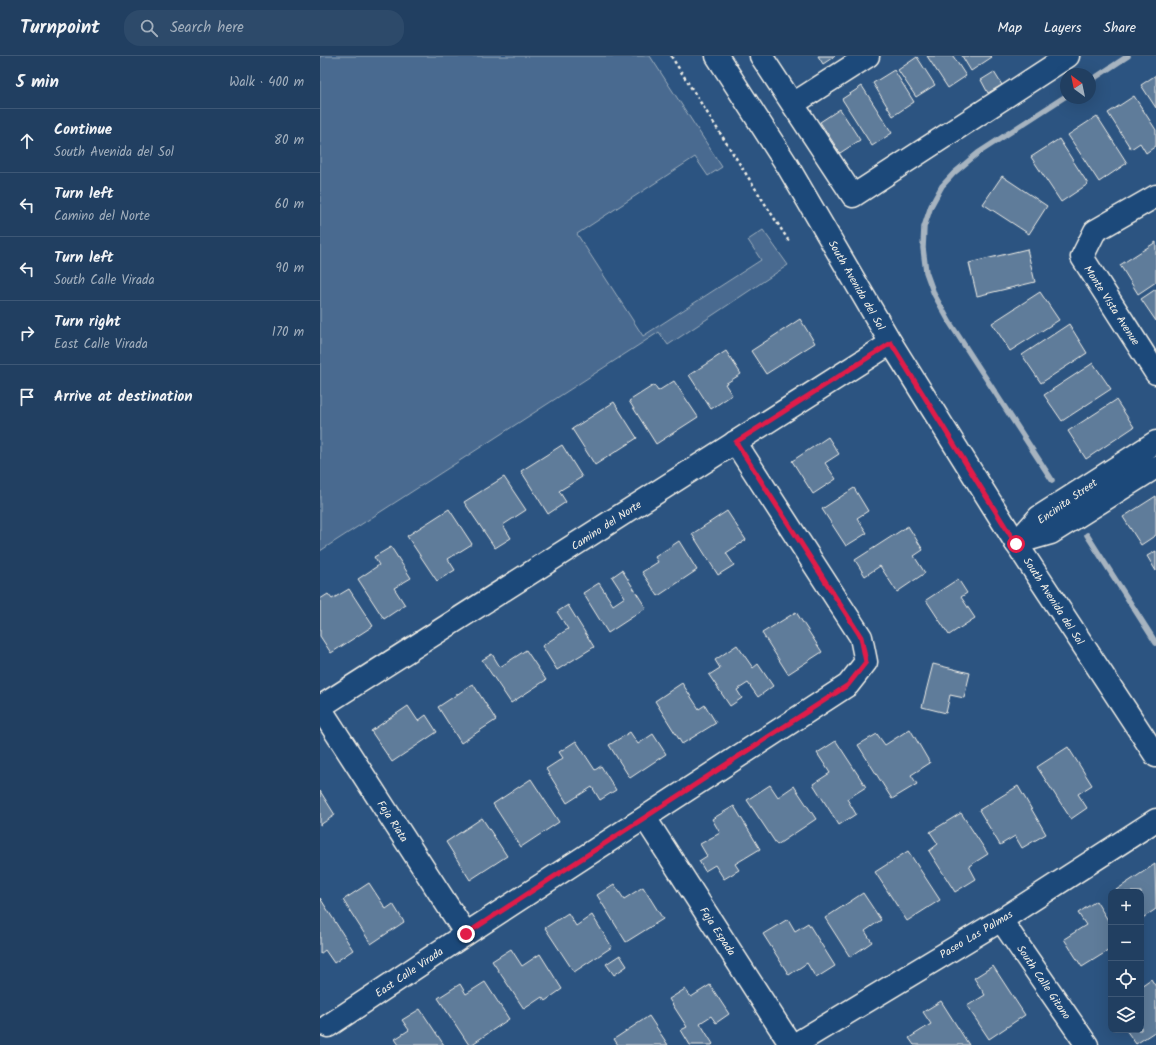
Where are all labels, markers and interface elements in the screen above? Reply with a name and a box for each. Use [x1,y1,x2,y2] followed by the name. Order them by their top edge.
[124,10,404,46] search box
[20,13,100,43] text: Turnpoint
[170,16,244,40] text: Search here
[138,17,160,39] icon: search
[998,17,1022,39] text: Map
[1044,17,1082,39] text: Layers
[1104,17,1136,39] text: Share
[1060,68,1096,104] north arrow
[16,69,59,96] text: 5 min
[229,72,304,93] text: Walk · 400 m
[54,118,112,142] text: Continue
[16,130,38,152] icon: ahead
[274,130,304,151] text: 80 m
[54,142,174,163] text: South Avenida del Sol
[54,182,114,206] text: Turn left
[16,194,38,216] icon: left
[275,194,304,215] text: 60 m
[54,206,150,227] text: Camino del Norte
[823,237,889,334] street label: South Avenida del Sol
[54,246,114,270] text: Turn left
[16,258,38,280] icon: left
[276,258,304,279] text: 90 m
[1078,262,1144,349] street label: Monte Vista Avenue
[54,270,155,291] text: South Calle Virada
[54,310,121,334] text: Turn right
[16,322,38,344] icon: right
[272,322,304,343] text: 170 m
[54,334,148,355] text: East Calle Virada
[54,385,193,409] text: Arrive at destination
[16,386,38,408] icon: arrive
[1034,474,1102,529] street label: Encinita Street
[568,496,646,555] street label: Camino del Norte
[1007,535,1025,553] route start
[1018,554,1089,649] street label: South Avenida del Sol
[372,797,412,846] street label: Faja Riata
[1108,889,1144,1033] map controls
[1108,889,1144,925] button: +
[695,903,740,960] street label: Faja Espada
[936,906,1017,964] street label: Paseo Las Palmas
[457,925,475,943] route end
[1108,925,1144,961] button: −
[1011,942,1075,1024] street label: South Calle Gitano
[372,943,447,1002] street label: East Calle Virada
[1108,961,1144,997] button: locate
[1108,997,1144,1033] button: layers

